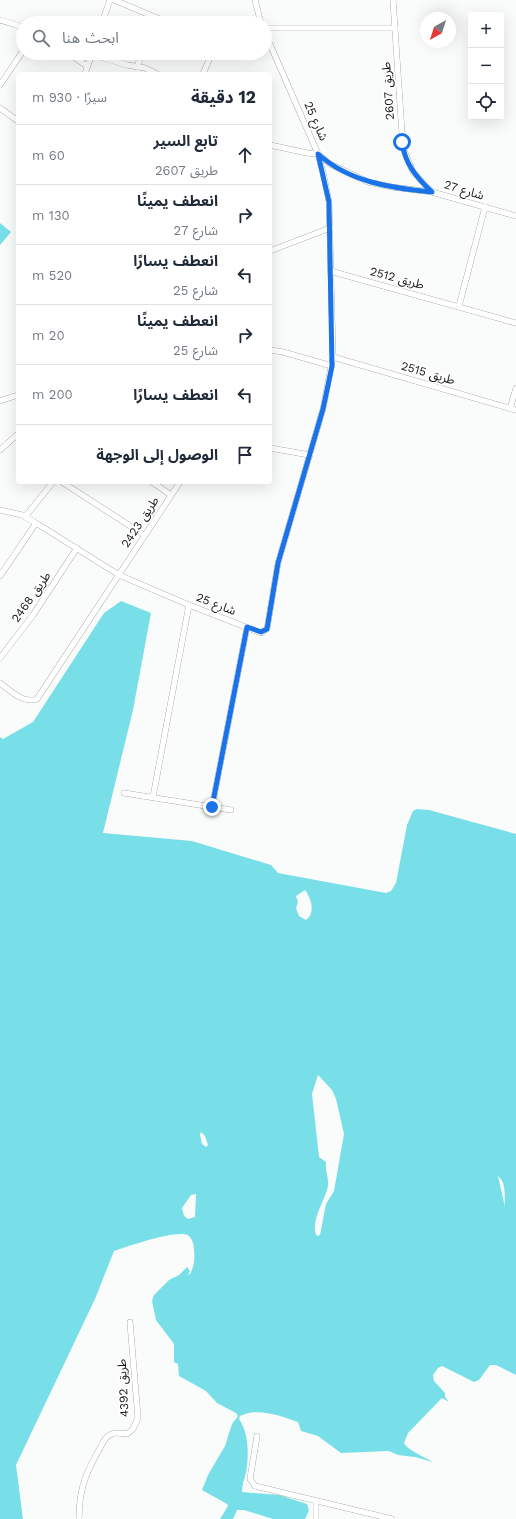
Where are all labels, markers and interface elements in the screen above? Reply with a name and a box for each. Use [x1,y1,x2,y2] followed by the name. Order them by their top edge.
[420,12,456,48] north arrow
[468,12,504,120] map controls
[468,12,504,48] button: +
[16,16,272,60] search box
[30,27,52,49] icon: search
[62,29,119,47] text: ابحث هنا
[468,48,504,84] button: −
[379,61,398,120] street label: طريق 2607
[468,84,504,120] button: locate
[191,87,256,107] text: 12 دقيقة
[32,90,107,105] text: سيرًا · 930 m
[299,99,331,144] street label: شارع 25
[154,132,218,150] text: تابع السير
[393,133,411,151] route start
[234,144,256,166] icon: ahead
[32,148,65,163] text: 60 m
[155,163,218,178] text: طريق 2607
[442,177,486,205] street label: شارع 27
[137,192,218,210] text: انعطف يمينًا
[234,204,256,226] icon: right
[32,208,70,223] text: 130 m
[174,223,218,238] text: شارع 27
[133,252,218,270] text: انعطف يسارًا
[234,264,256,286] icon: left
[368,264,426,293] street label: طريق 2512
[32,268,72,283] text: 520 m
[173,283,218,298] text: شارع 25
[137,312,218,330] text: انعطف يمينًا
[234,324,256,346] icon: right
[32,328,65,343] text: 20 m
[173,343,218,358] text: شارع 25
[399,359,457,388] street label: طريق 2515
[234,384,256,406] icon: left
[133,386,218,404] text: انعطف يسارًا
[32,387,73,402] text: 200 m
[234,444,256,466] icon: arrive
[96,446,218,464] text: الوصول إلى الوجهة
[118,494,162,551] street label: طريق 2423
[8,569,54,626] street label: طريق 2468
[193,590,238,620] street label: شارع 25
[203,798,221,816] route end
[114,1358,133,1418] street label: طريق 4392

